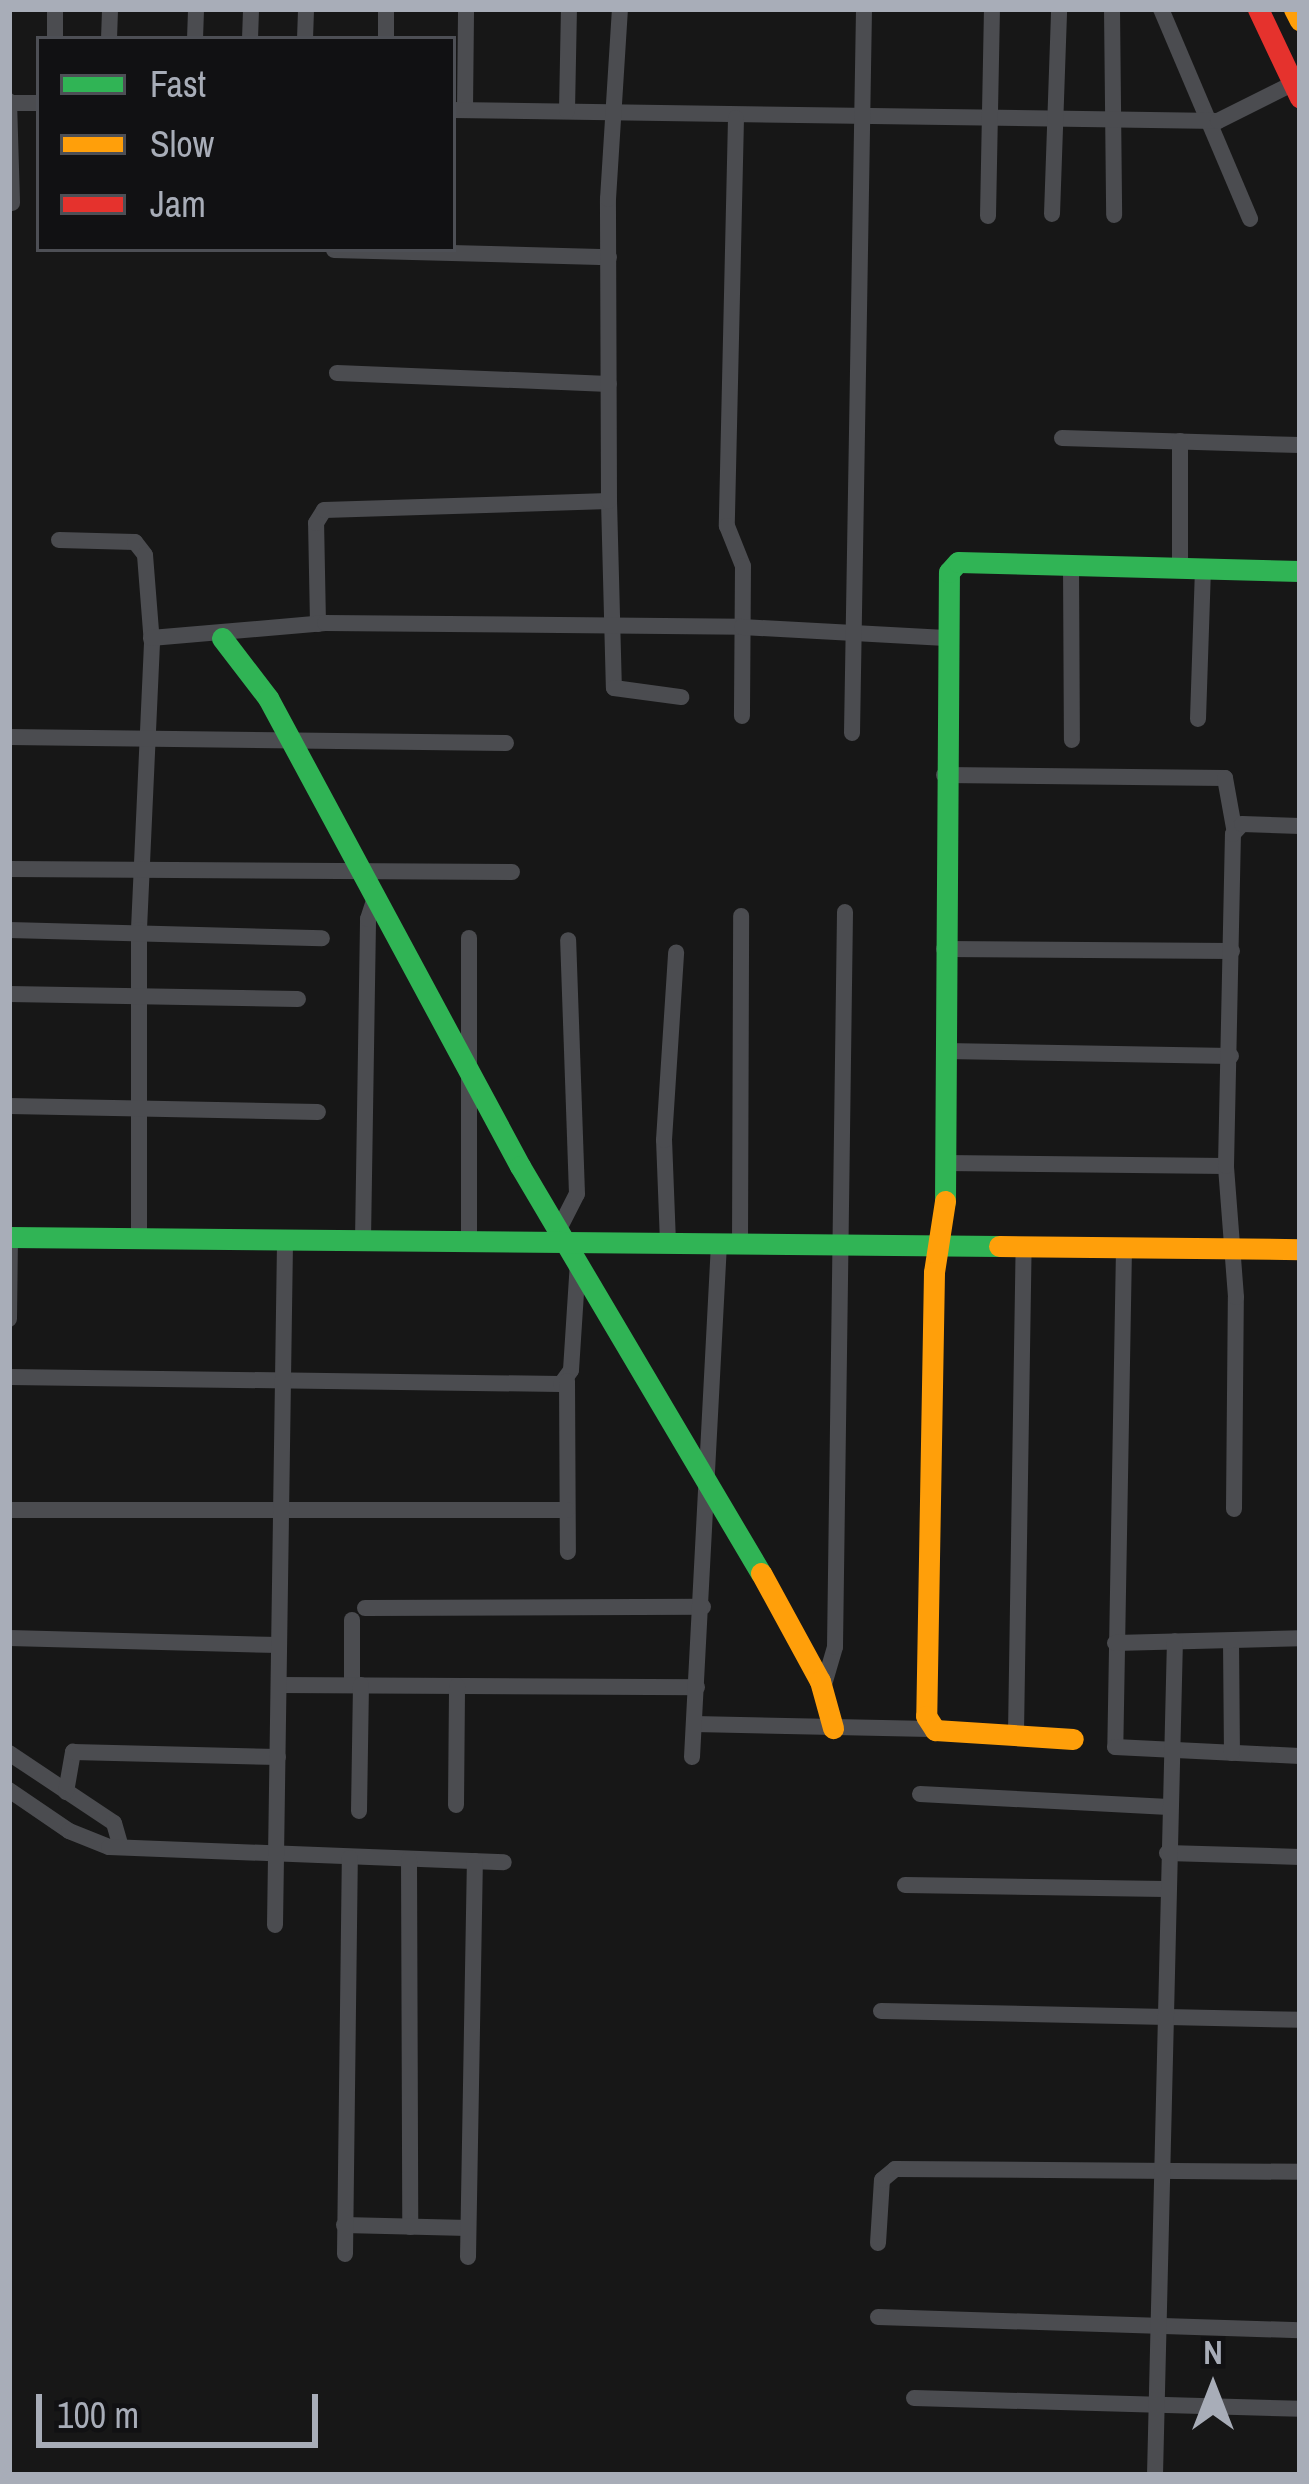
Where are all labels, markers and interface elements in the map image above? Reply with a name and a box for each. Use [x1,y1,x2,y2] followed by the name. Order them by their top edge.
[36,36,456,252] legend
[150,60,206,108] text: Fast
[150,120,214,168] text: Slow
[150,180,206,228] text: Jam
[1153,2328,1273,2448] north arrow
[1203,2330,1223,2374] text: N
[42,2370,324,2444] scale bar
[57,2391,139,2439] text: 100 m

